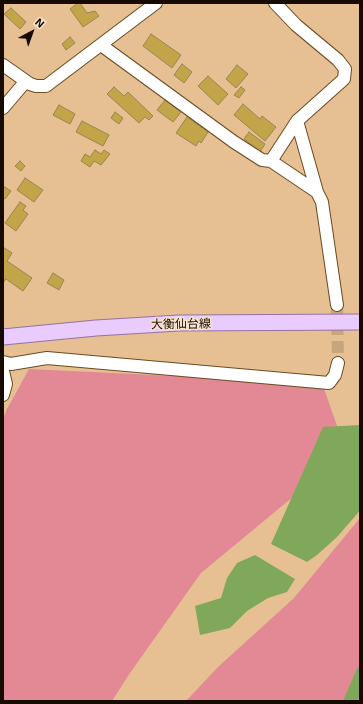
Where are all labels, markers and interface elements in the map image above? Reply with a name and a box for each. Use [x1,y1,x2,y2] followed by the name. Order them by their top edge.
[12,12,52,52] north arrow
[33,15,47,30] text: N
[151,316,211,332] street label: 大衡仙台線

